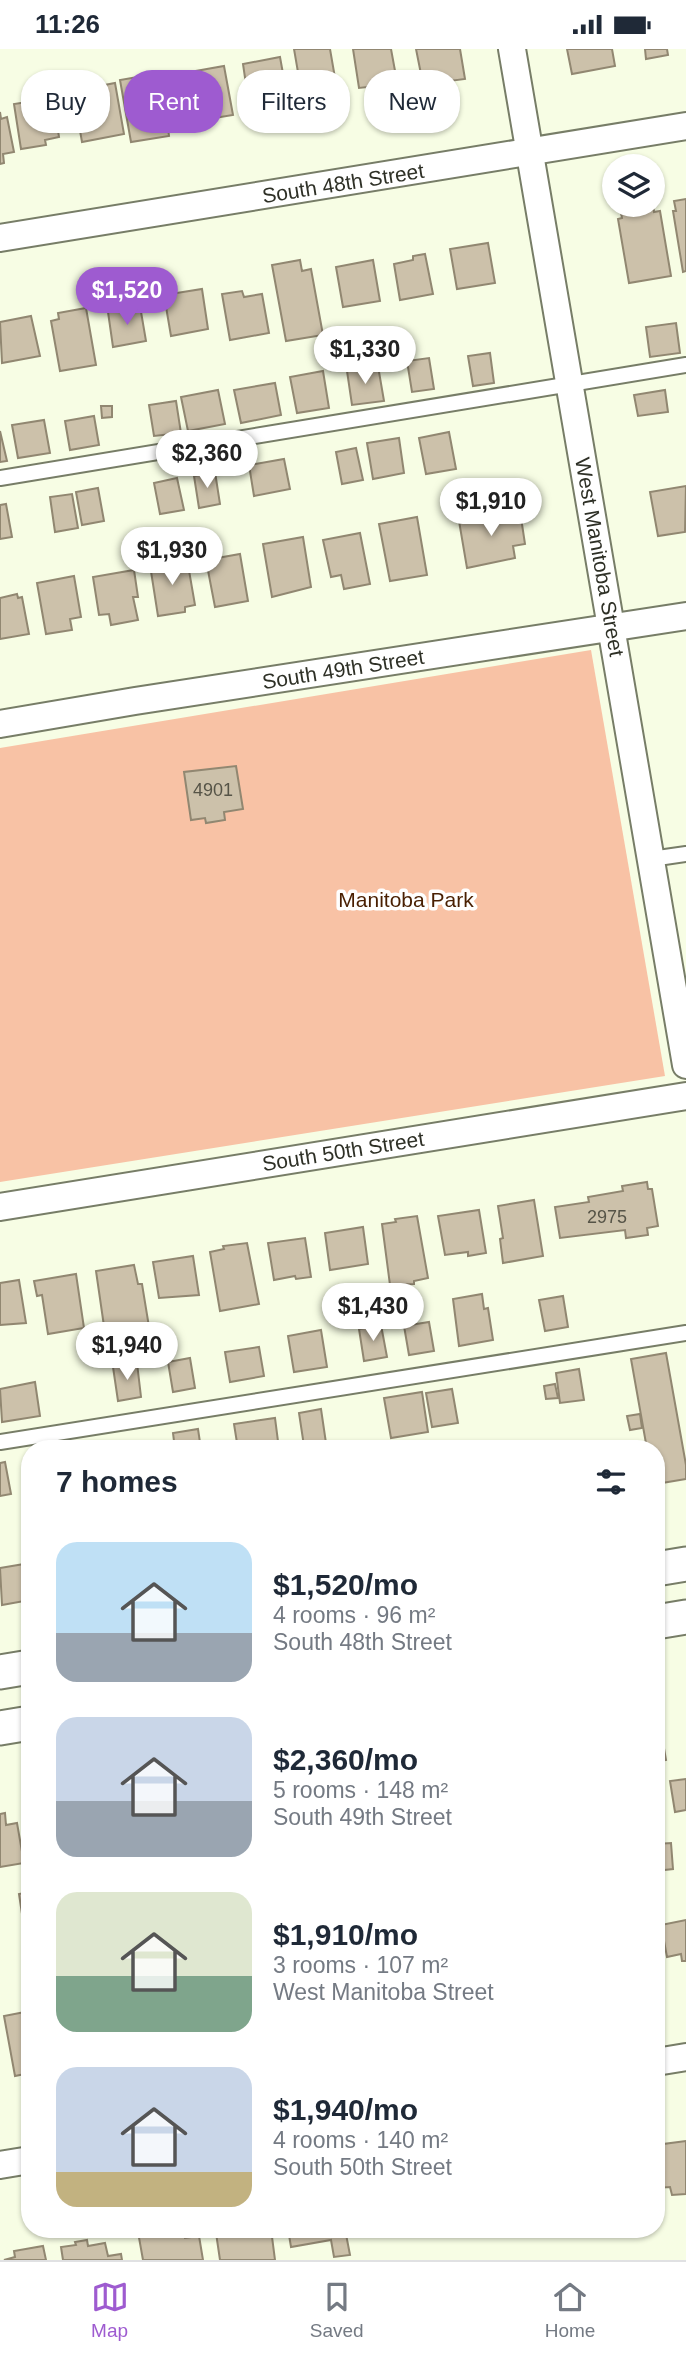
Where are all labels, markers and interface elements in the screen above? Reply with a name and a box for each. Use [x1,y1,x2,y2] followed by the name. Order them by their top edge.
[35,9,100,39] text: 11:26
[21,70,110,133] chip: Buy
[124,70,223,133] chip: Rent
[237,70,350,133] chip: Filters
[364,70,460,133] chip: New
[602,154,665,217] map controls
[602,154,665,217] button: layers
[260,159,426,207] street label: South 48th Street
[70,267,184,327] pin: $1,520
[92,277,162,303] text: $1,520
[308,327,422,386] pin: $1,330
[330,336,400,362] text: $1,330
[150,431,264,490] pin: $2,360
[172,440,242,466] text: $2,360
[571,456,629,658] street label: West Manitoba Street
[434,479,548,538] pin: $1,910
[456,488,526,514] text: $1,910
[115,527,229,587] pin: $1,930
[137,537,207,563] text: $1,930
[260,645,426,693] street label: South 49th Street
[193,780,233,800] house number: 4901
[338,888,474,911] park label: Manitoba Park
[260,1127,426,1175] street label: South 50th Street
[587,1207,627,1227] house number: 2975
[316,1283,430,1343] pin: $1,430
[338,1293,408,1319] text: $1,430
[70,1323,184,1382] pin: $1,940
[92,1332,162,1358] text: $1,940
[592,1463,630,1501] icon: filters
[56,1465,178,1498] text: 7 homes
[273,1568,418,1601] text: $1,520/mo
[112,1570,196,1654] icon: home
[273,1602,435,1628] text: 4 rooms · 96 m²
[273,1629,452,1655] text: South 48th Street
[273,1743,418,1776] text: $2,360/mo
[112,1745,196,1829] icon: home
[273,1777,448,1803] text: 5 rooms · 148 m²
[273,1804,452,1830] text: South 49th Street
[273,1918,418,1951] text: $1,910/mo
[112,1920,196,2004] icon: home
[273,1952,448,1978] text: 3 rooms · 107 m²
[273,1979,494,2005] text: West Manitoba Street
[273,2093,418,2126] text: $1,940/mo
[112,2095,196,2179] icon: home
[273,2127,448,2153] text: 4 rooms · 140 m²
[273,2154,452,2180] text: South 50th Street
[91,2278,129,2342] tab: Map
[310,2278,364,2342] tab: Saved
[545,2278,595,2342] tab: Home

